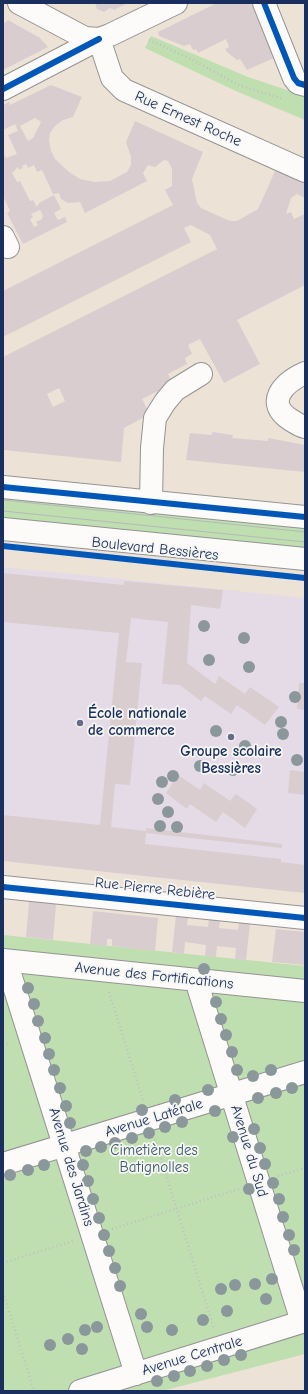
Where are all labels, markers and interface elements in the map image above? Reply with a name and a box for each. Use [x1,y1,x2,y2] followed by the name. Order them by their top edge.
[132,87,244,151] street label: Rue Ernest Roche
[91,533,219,565] street label: Boulevard Bessières
[88,705,187,740] place label: École nationale de commerce
[75,718,85,728] marker: École nationale de commerce
[226,732,236,742] marker: Groupe scolaire Bessières
[180,743,282,778] place label: Groupe scolaire Bessières
[94,874,216,904] street label: Rue Pierre Rebière
[74,959,234,993] street label: Avenue des Fortifications
[103,1095,205,1141] street label: Avenue Latérale
[226,1103,272,1199] street label: Avenue du Sud
[44,1105,98,1229] street label: Avenue des Jardins
[110,1142,198,1177] park label: Cimetière des Batignolles
[140,1332,244,1380] street label: Avenue Centrale

